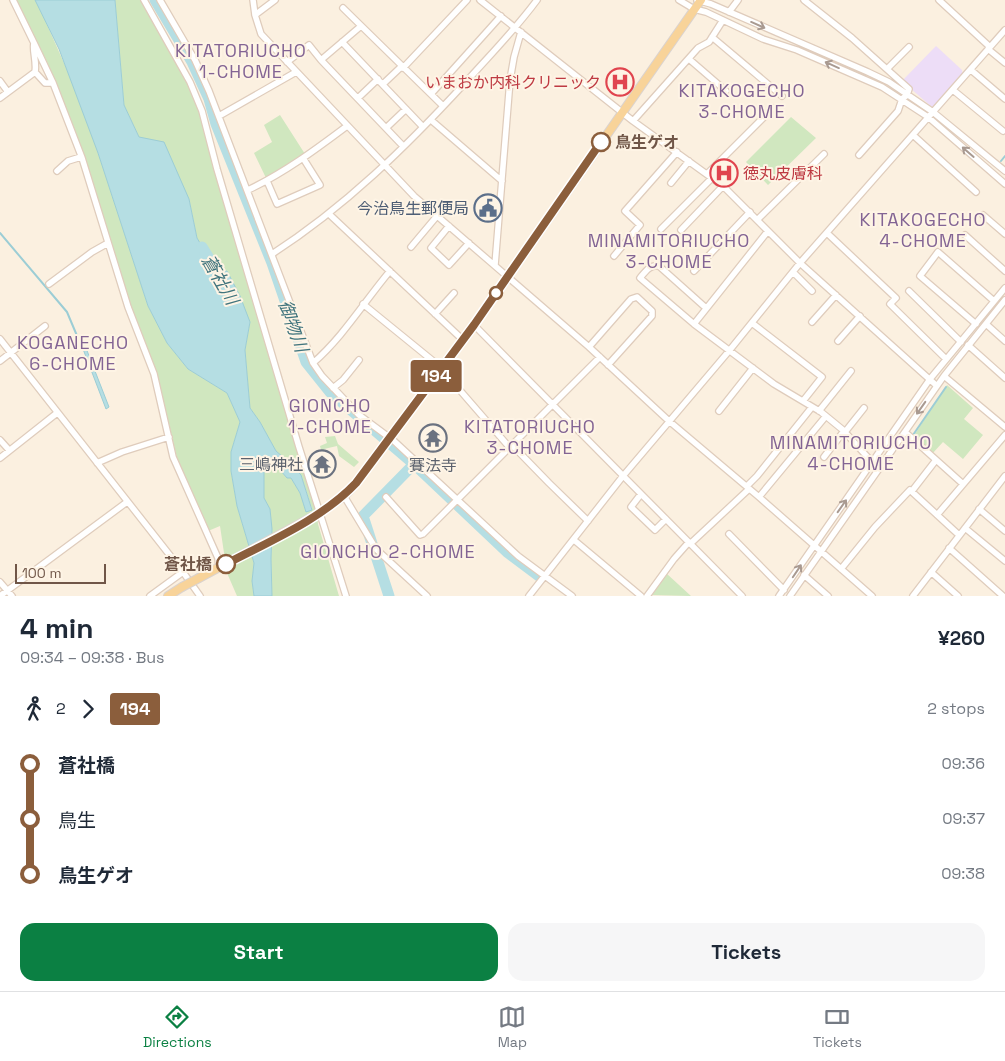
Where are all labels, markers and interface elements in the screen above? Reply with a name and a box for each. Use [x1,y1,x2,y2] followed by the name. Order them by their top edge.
[750,21,765,31] one-way arrow
[175,39,307,83] district label: KITATORIUCHO 1-CHOME
[825,60,840,70] one-way arrow
[605,67,635,97] hospital icon: いまおか内科クリニック
[425,72,601,93] place label: いまおか内科クリニック
[679,79,805,123] district label: KITAKOGECHO 3-CHOME
[591,132,611,152] marker: 鳥生ゲオ
[615,132,679,153] place label: 鳥生ゲオ
[962,146,975,158] one-way arrow
[709,158,739,188] hospital icon: 徳丸皮膚科
[743,163,823,184] place label: 徳丸皮膚科
[473,193,503,223] public building icon: 今治鳥生郵便局
[357,198,469,219] place label: 今治鳥生郵便局
[860,208,986,252] district label: KITAKOGECHO 4-CHOME
[588,229,750,273] district label: MINAMITORIUCHO 3-CHOME
[197,251,245,311] water label: 蒼社川
[489,286,503,300] unlabelled marker
[273,297,314,357] water label: 御物川
[17,331,129,375] district label: KOGANECHO 6-CHOME
[407,360,465,392] line badge: 194
[421,364,451,387] text: 194
[288,394,372,438] district label: GIONCHO 1-CHOME
[916,401,926,415] one-way arrow
[464,415,596,459] district label: KITATORIUCHO 3-CHOME
[418,423,448,453] temple icon: 賽法寺
[770,431,932,475] district label: MINAMITORIUCHO 4-CHOME
[307,449,337,479] temple icon: 三嶋神社
[239,454,303,475] place label: 三嶋神社
[409,455,457,476] place label: 賽法寺
[837,499,847,513] one-way arrow
[300,540,476,563] district label: GIONCHO 2-CHOME
[164,554,212,575] place label: 蒼社橋
[216,554,236,574] marker: 蒼社橋
[15,561,106,584] scale bar
[22,564,61,582] text: 100 m
[792,564,802,578] one-way arrow
[20,610,94,646] text: 4 min
[938,626,985,651] text: ¥260
[20,647,165,668] text: 09:34 – 09:38 · Bus
[20,695,48,723] icon: walk
[74,695,102,723] icon: forward
[120,697,150,720] text: 194
[56,698,66,719] text: 2
[927,698,985,719] text: 2 stops
[58,753,115,778] text: 蒼社橋
[941,753,985,774] text: 09:36
[58,808,96,833] text: 鳥生
[942,808,985,829] text: 09:37
[58,863,134,888] text: 鳥生ゲオ
[941,863,985,884] text: 09:38
[20,923,498,981] button: Start
[508,923,985,981] button: Tickets
[143,1003,212,1051] tab: Directions
[498,1003,527,1051] tab: Map
[813,1003,862,1051] tab: Tickets

